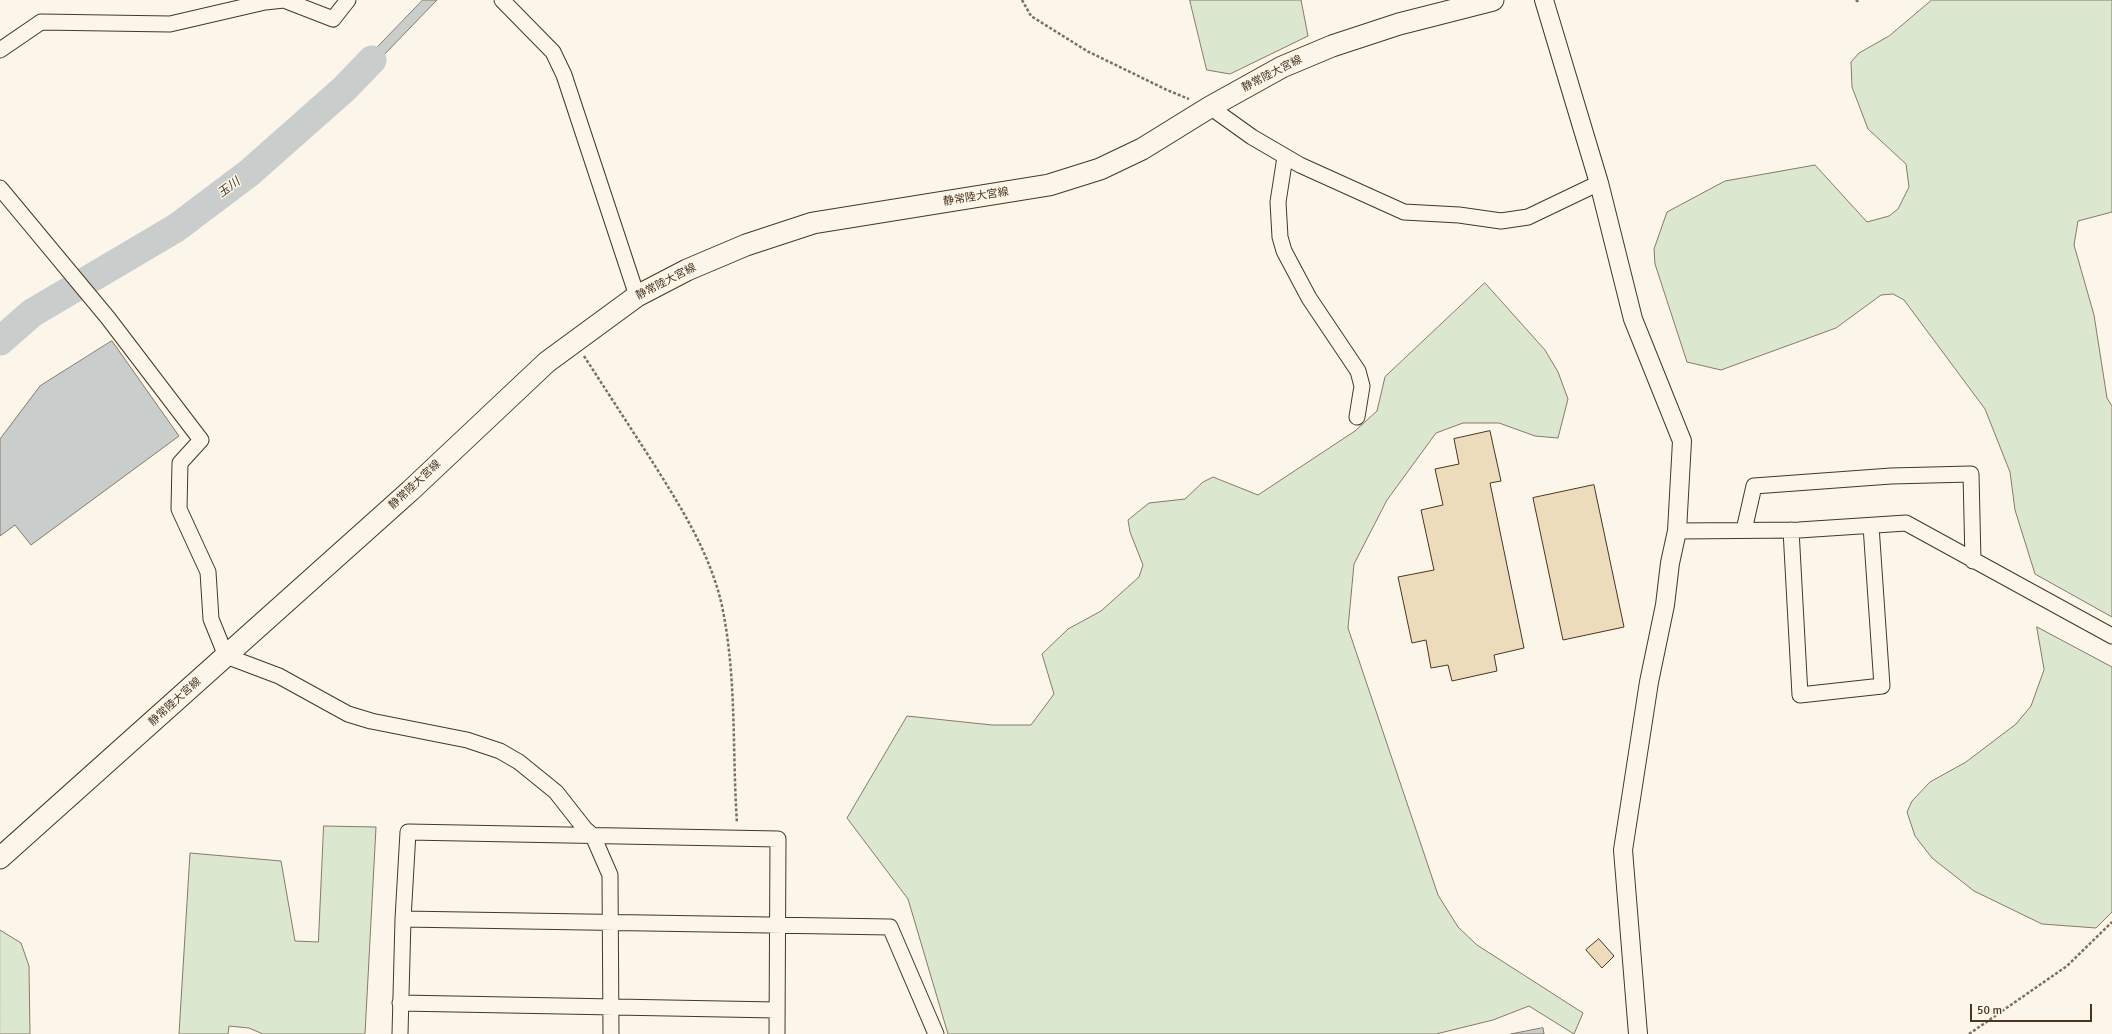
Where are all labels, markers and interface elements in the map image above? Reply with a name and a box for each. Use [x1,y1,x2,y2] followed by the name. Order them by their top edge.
[1240,53,1304,95] street label: 静常陸大宮線
[215,175,243,201] water label: 玉川
[942,185,1010,209] street label: 静常陸大宮線
[634,261,698,303] street label: 静常陸大宮線
[386,458,444,512] street label: 静常陸大宮線
[146,675,204,729] street label: 静常陸大宮線
[1972,996,2094,1022] scale bar
[1977,1003,2002,1018] text: 50 m

